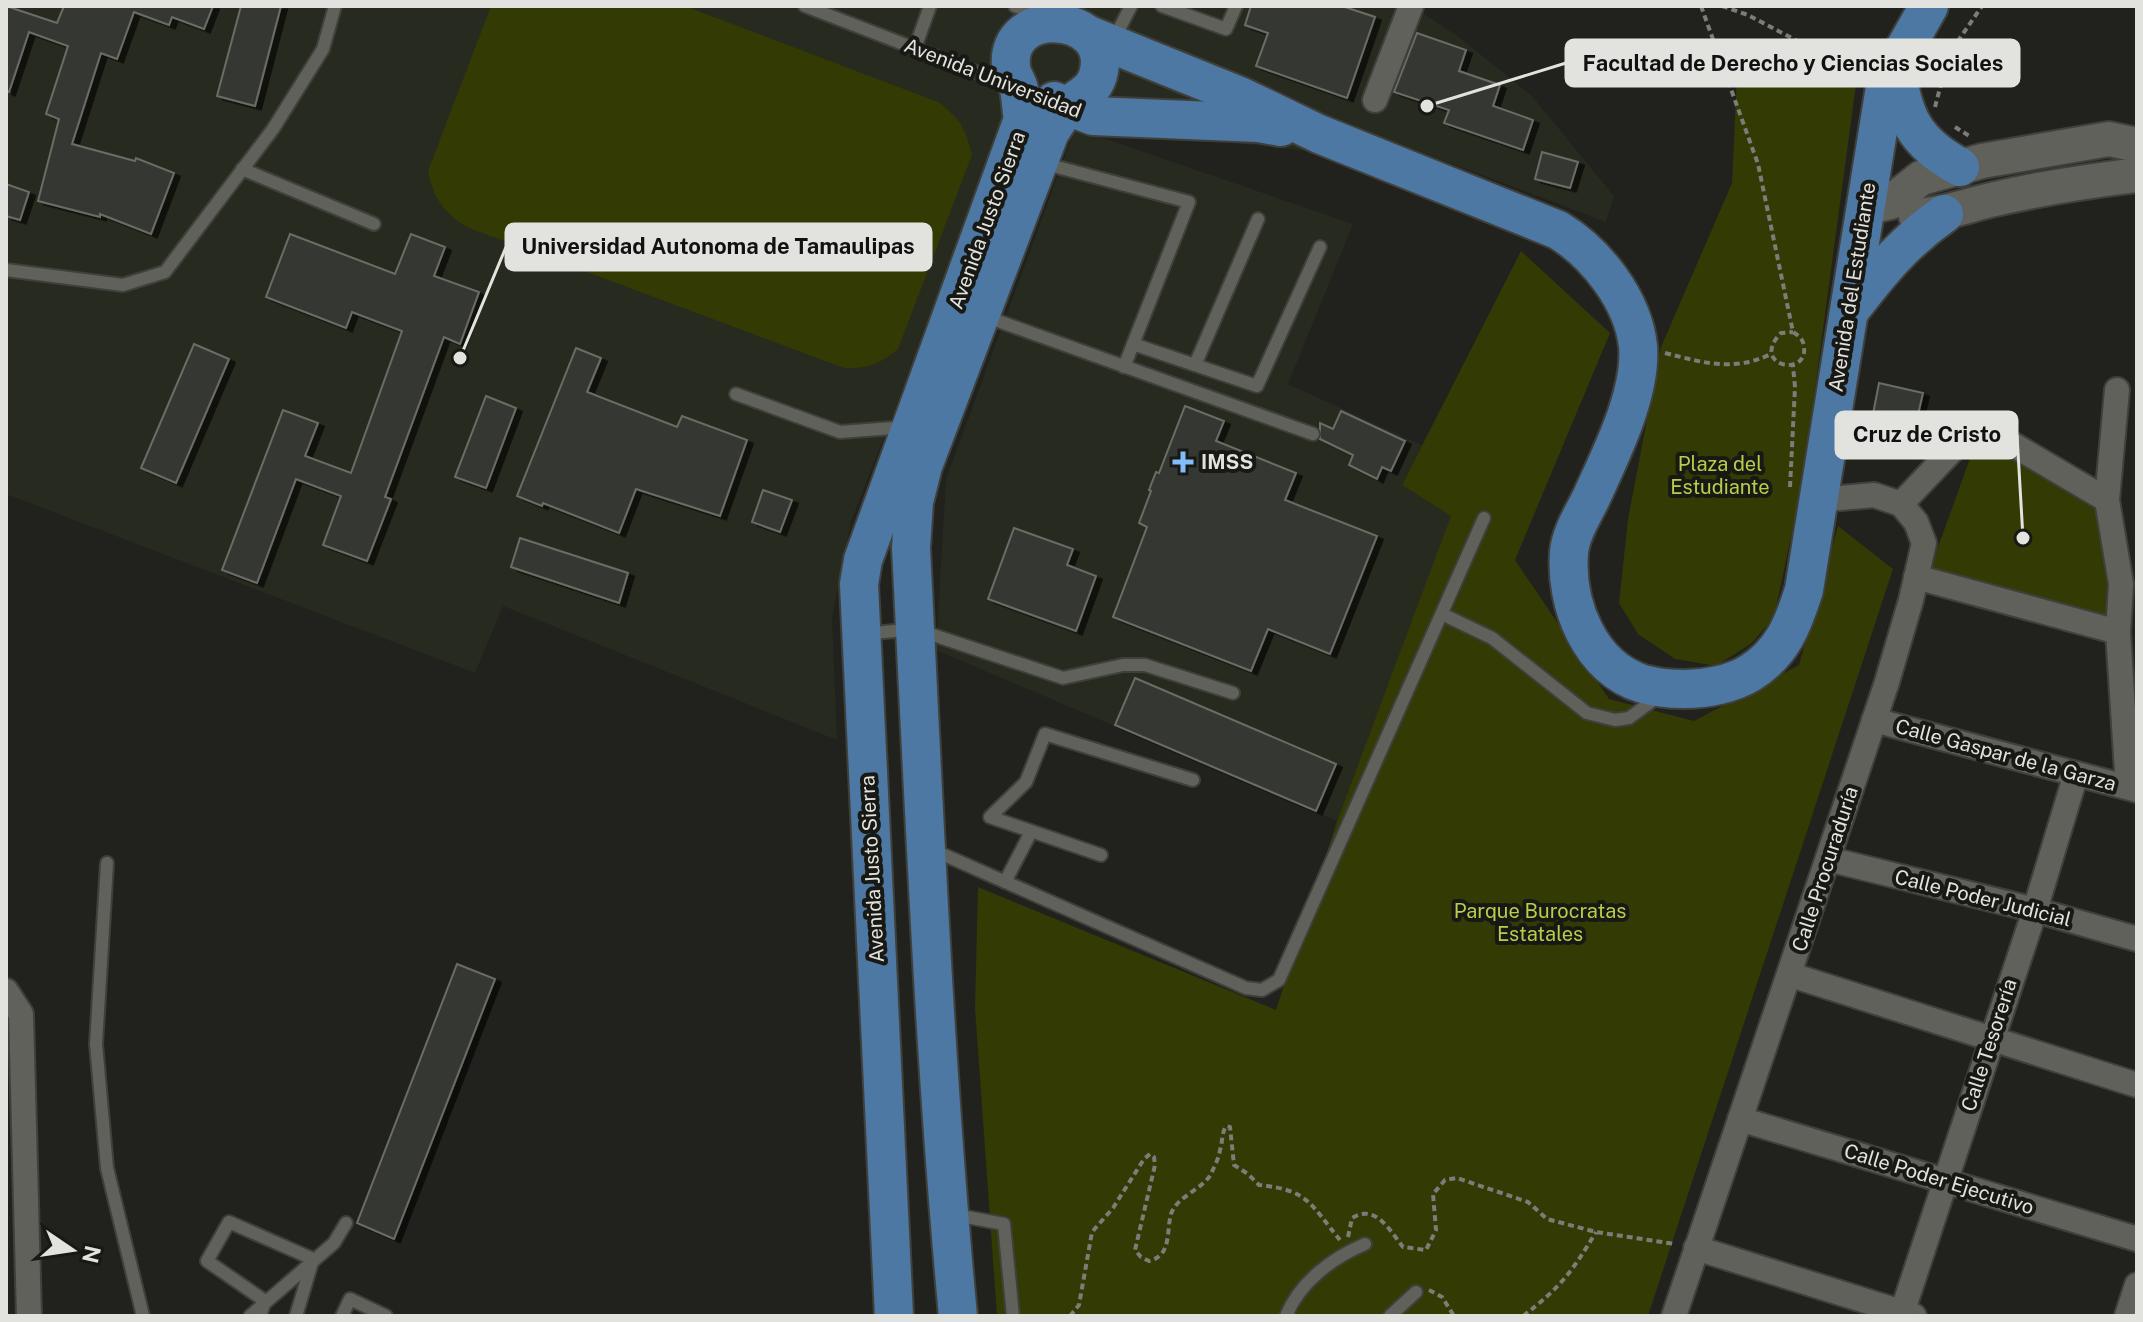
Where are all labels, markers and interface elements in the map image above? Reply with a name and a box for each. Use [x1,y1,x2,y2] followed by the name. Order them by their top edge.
[901,33,1085,123] street label: Avenida Universidad
[1566,40,2019,86] callout: Facultad de Derecho y Ciencias Sociales
[1583,50,2003,76] text: Facultad de Derecho y Ciencias Sociales
[944,128,1030,312] street label: Avenida Justo Sierra
[1824,180,1880,394] street label: Avenida del Estudiante
[506,224,931,270] callout: Universidad Autonoma de Tamaulipas
[521,233,915,259] text: Universidad Autonoma de Tamaulipas
[1836,412,2017,458] callout: Cruz de Cristo
[1853,421,2001,447] text: Cruz de Cristo
[1201,450,1253,474] place label: IMSS
[1172,451,1194,473] marker: IMSS
[1670,452,1770,499] park label: Plaza del Estudiante
[1893,714,2119,796] street label: Calle Gaspar de la Garza
[855,775,889,963] street label: Avenida Justo Sierra
[1787,783,1863,955] street label: Calle Procuraduría
[1892,864,2074,932] street label: Calle Poder Judicial
[1454,899,1626,946] park label: Parque Burocratas Estatales
[1956,976,2022,1114] street label: Calle Tesorería
[1841,1139,2037,1219] street label: Calle Poder Ejecutivo
[32,1210,112,1290] north arrow
[77,1243,106,1266] text: N

